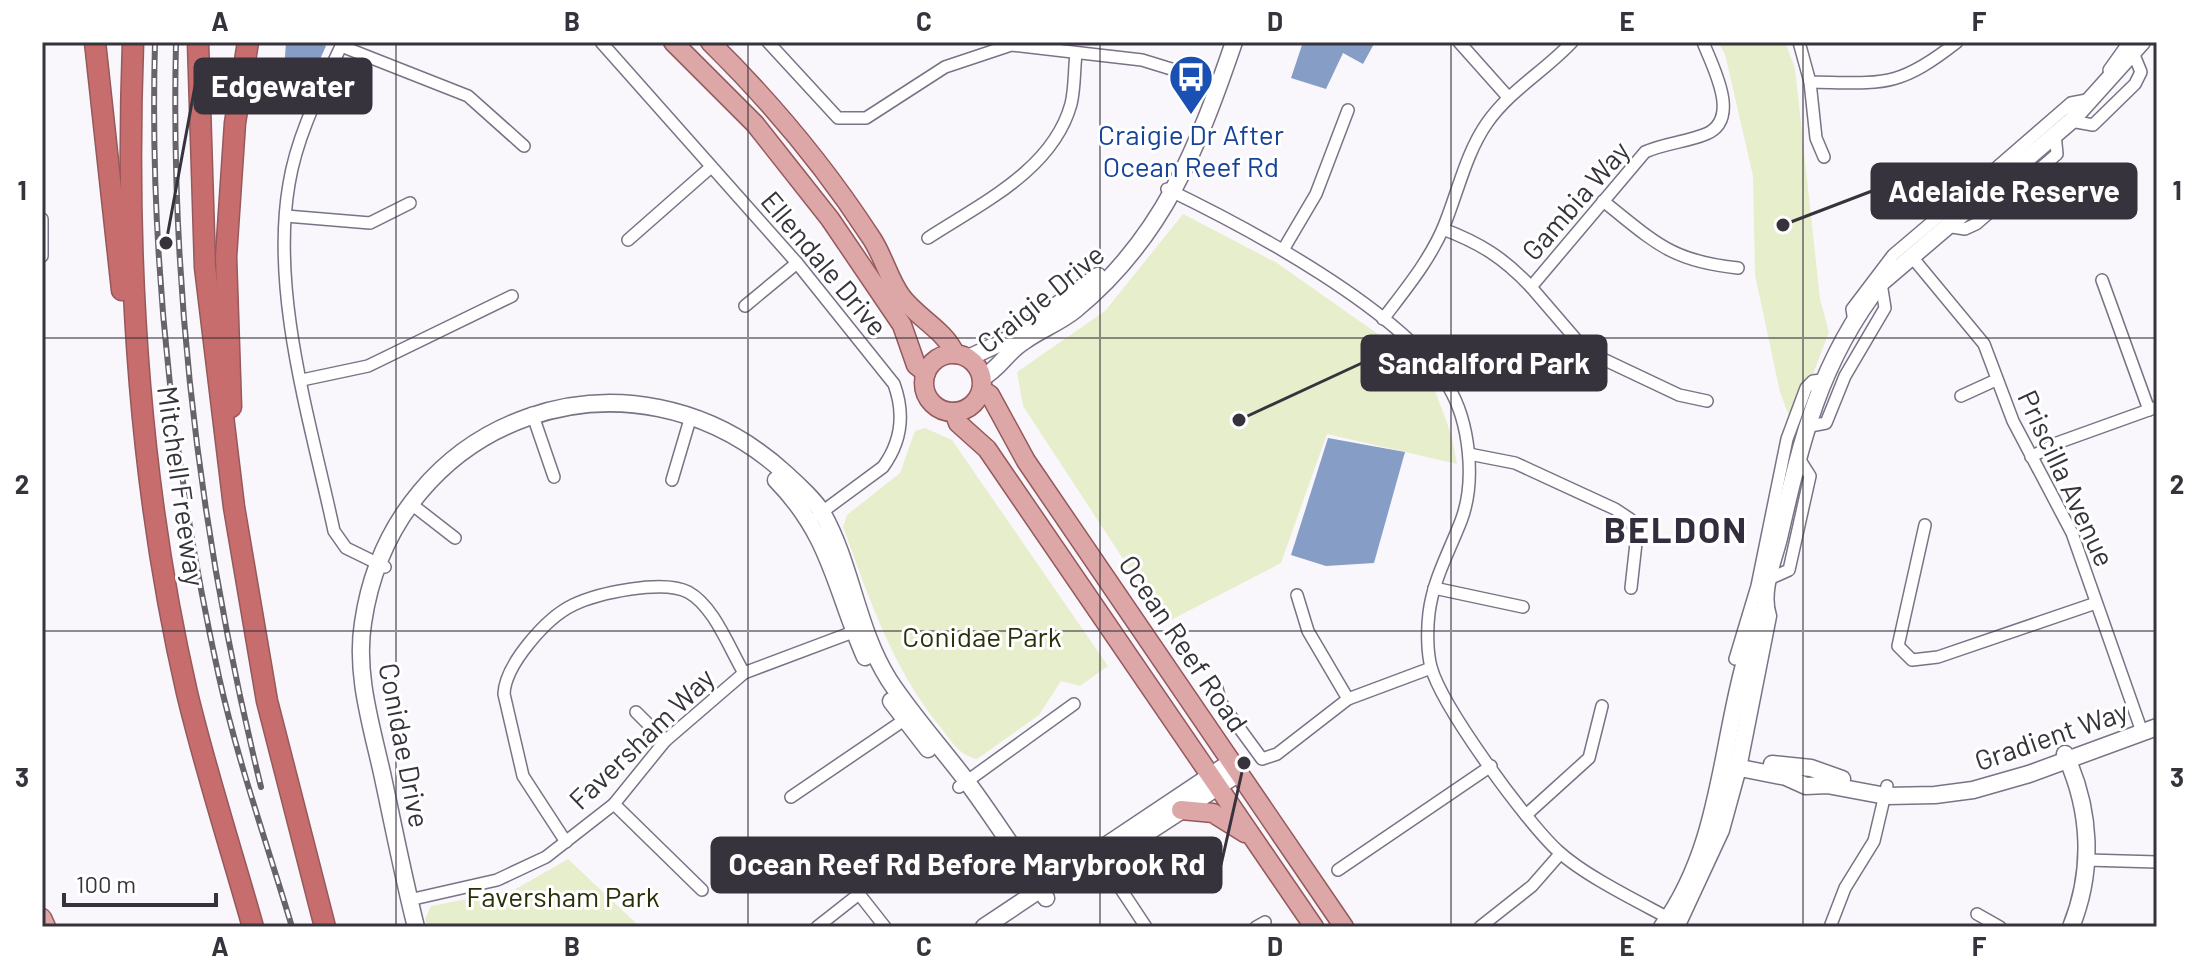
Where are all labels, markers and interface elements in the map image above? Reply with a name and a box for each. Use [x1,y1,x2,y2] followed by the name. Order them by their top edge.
[211,5,229,36] text: A
[564,5,580,36] text: B
[916,5,932,36] text: C
[1267,5,1283,36] text: D
[1619,5,1635,36] text: E
[1972,5,1987,36] text: F
[1167,53,1215,116] bus stop icon: Craigie Dr After Ocean Reef Rd
[195,59,371,113] callout: Edgewater
[211,67,355,103] text: Edgewater
[1098,117,1284,183] place label: Craigie Dr After Ocean Reef Rd
[1514,133,1636,267] street label: Gambia Way
[1872,164,2136,218] callout: Adelaide Reserve
[1888,172,2120,208] text: Adelaide Reserve
[17,174,27,205] text: 1
[2172,174,2182,205] text: 1
[755,184,895,342] street label: Ellendale Drive
[970,236,1110,360] street label: Craigie Drive
[1362,336,1606,390] callout: Sandalford Park
[1378,344,1590,380] text: Sandalford Park
[151,384,213,588] street label: Mitchell Freeway
[2011,384,2123,572] street label: Priscilla Avenue
[15,468,29,499] text: 2
[2170,468,2184,499] text: 2
[1604,507,1748,550] district label: BELDON
[1112,548,1256,738] street label: Ocean Reef Road
[902,619,1062,653] park label: Conidae Park
[372,660,438,830] street label: Conidae Drive
[561,660,721,816] street label: Faversham Way
[1970,693,2132,777] street label: Gradient Way
[15,761,29,792] text: 3
[2170,761,2184,792] text: 3
[712,838,1221,892] callout: Ocean Reef Rd Before Marybrook Rd
[729,845,1205,881] text: Ocean Reef Rd Before Marybrook Rd
[64,857,216,907] scale bar
[76,869,136,898] text: 100 m
[466,879,660,913] park label: Faversham Park
[211,930,229,961] text: A
[564,930,580,961] text: B
[916,930,932,961] text: C
[1267,930,1283,961] text: D
[1619,930,1635,961] text: E
[1972,930,1987,961] text: F

